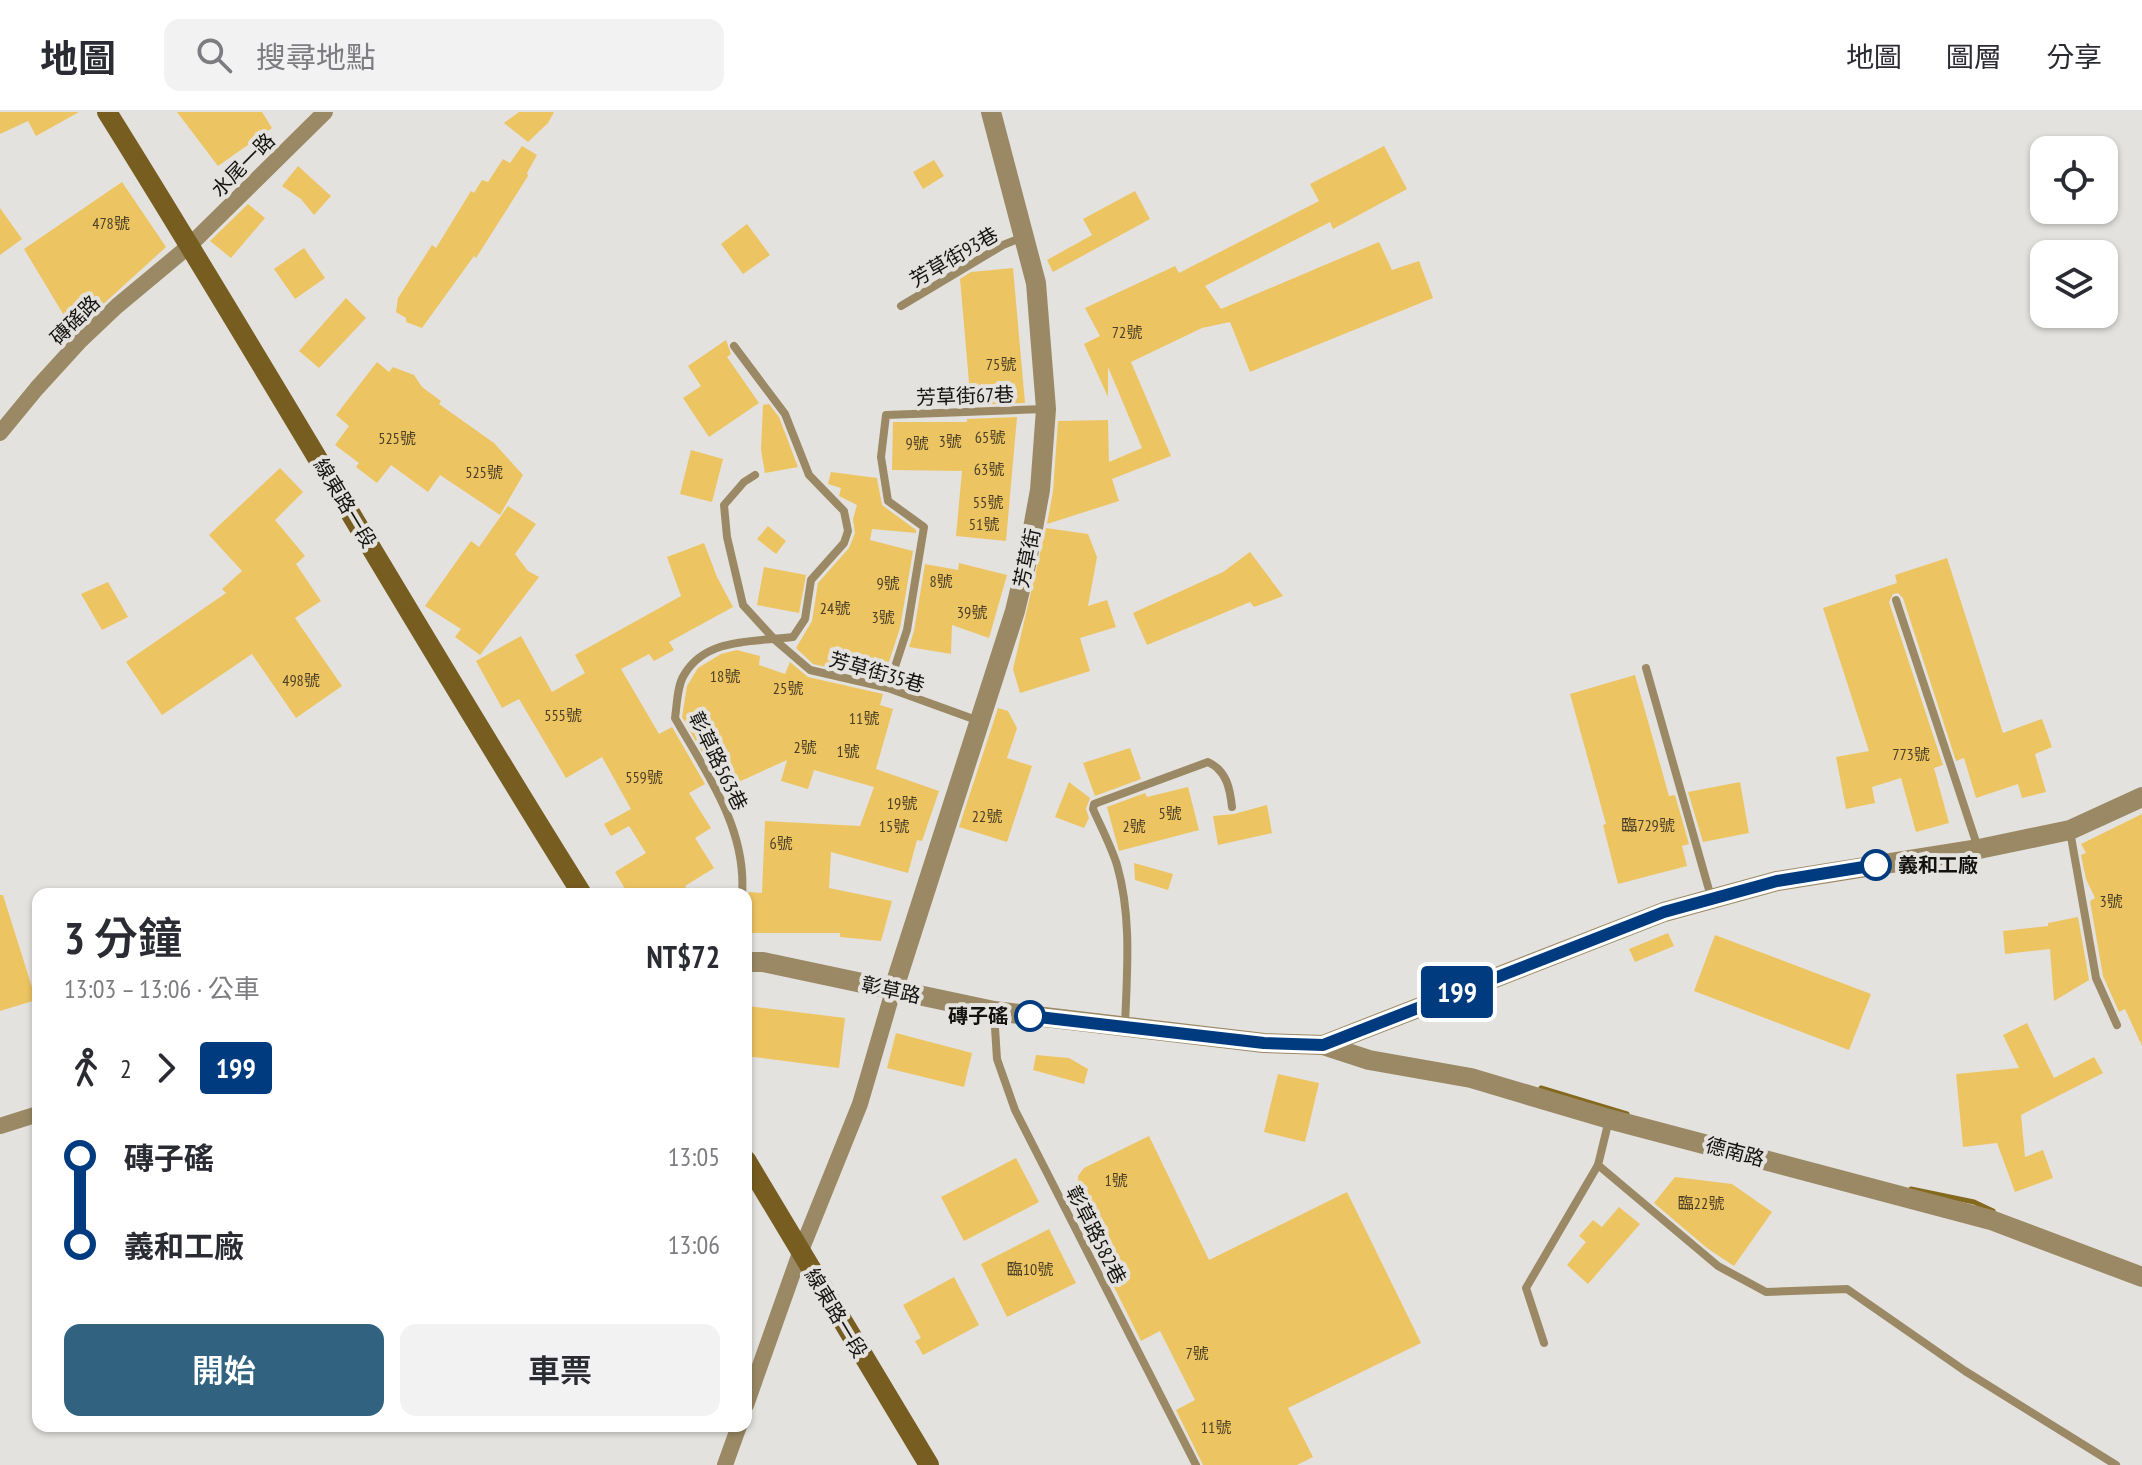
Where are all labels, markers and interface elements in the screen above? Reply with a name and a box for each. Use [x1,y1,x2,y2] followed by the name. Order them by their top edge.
[164,19,724,91] search box
[40,33,116,82] text: 地圖
[192,33,236,77] icon: search
[256,37,376,76] text: 搜尋地點
[1846,38,1902,75] text: 地圖
[1946,38,2002,75] text: 圖層
[2046,38,2102,75] text: 分享
[206,128,280,202] street label: 水尾一路
[2030,136,2118,328] map controls
[2030,136,2118,224] button: locate
[92,213,130,233] house number: 478號
[905,221,1003,293] street label: 芳草街93巷
[2030,240,2118,328] button: layers
[45,290,105,350] street label: 磚磘路
[1112,322,1142,342] house number: 72號
[986,354,1016,374] house number: 75號
[916,381,1014,411] street label: 芳草街67巷
[975,427,1005,447] house number: 65號
[378,428,416,448] house number: 525號
[938,431,962,451] house number: 3號
[905,433,929,453] house number: 9號
[308,453,382,553] street label: 線東路一段
[974,459,1004,479] house number: 63號
[465,462,503,482] house number: 525號
[973,492,1003,512] house number: 55號
[969,514,999,534] house number: 51號
[1008,526,1046,590] street label: 芳草街
[929,571,953,591] house number: 8號
[876,573,900,593] house number: 9號
[820,598,850,618] house number: 24號
[957,602,987,622] house number: 39號
[871,607,895,627] house number: 3號
[826,646,928,698] street label: 芳草街35巷
[710,666,740,686] house number: 18號
[282,670,320,690] house number: 498號
[773,678,803,698] house number: 25號
[544,705,582,725] house number: 555號
[683,707,753,815] street label: 彰草路563巷
[849,708,879,728] house number: 11號
[793,737,817,757] house number: 2號
[836,741,860,761] house number: 1號
[1892,744,1930,764] house number: 773號
[625,767,663,787] house number: 559號
[887,793,917,813] house number: 19號
[1158,803,1182,823] house number: 5號
[972,806,1002,826] house number: 22號
[1621,815,1675,835] house number: 臨729號
[879,816,909,836] house number: 15號
[1122,816,1146,836] house number: 2號
[769,833,793,853] house number: 6號
[1861,850,1891,880] marker: 義和工廠
[1898,852,1978,878] place label: 義和工廠
[2099,891,2123,911] house number: 3號
[64,909,182,966] text: 3 分鐘
[647,937,720,976] text: NT$72
[1411,966,1503,1018] line badge: 199
[859,971,923,1009] street label: 彰草路
[64,972,260,1005] text: 13:03 – 13:06 · 公車
[1437,973,1477,1010] text: 199
[1015,1001,1045,1031] marker: 磚子磘
[948,1003,1008,1029] place label: 磚子磘
[64,1046,108,1090] icon: walk
[144,1046,188,1090] icon: forward
[216,1049,256,1086] text: 199
[120,1052,132,1085] text: 2
[1703,1132,1767,1172] street label: 德南路
[124,1138,214,1177] text: 磚子磘
[668,1140,720,1173] text: 13:05
[1104,1170,1128,1190] house number: 1號
[1060,1181,1132,1289] street label: 彰草路582巷
[1678,1193,1724,1213] house number: 臨22號
[124,1226,244,1265] text: 義和工廠
[668,1228,720,1261] text: 13:06
[1007,1259,1053,1279] house number: 臨10號
[799,1263,873,1363] street label: 線東路一段
[64,1324,384,1416] button: 開始
[400,1324,720,1416] button: 車票
[1185,1343,1209,1363] house number: 7號
[1201,1417,1231,1437] house number: 11號

